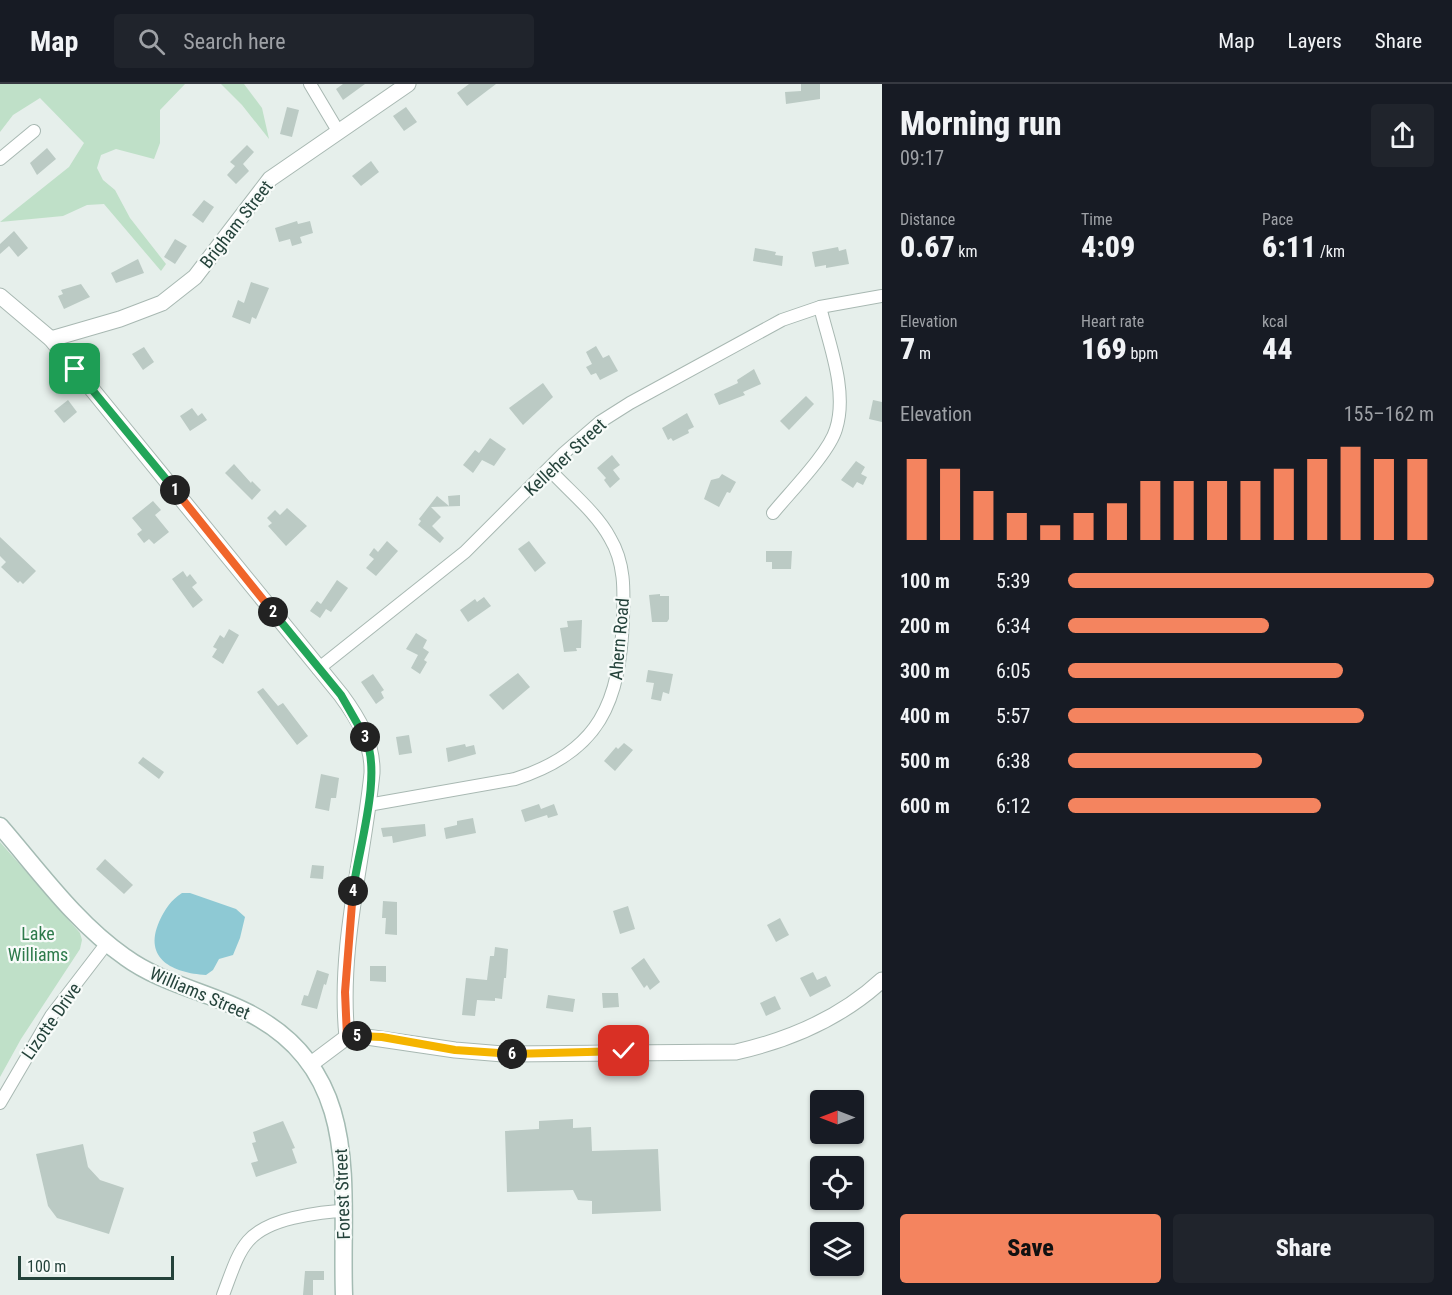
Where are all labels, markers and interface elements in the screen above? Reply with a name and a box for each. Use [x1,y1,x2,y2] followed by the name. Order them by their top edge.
[114,14,534,68] search box
[30,25,78,58] text: Map
[135,25,168,58] icon: search
[183,29,286,54] text: Search here
[1218,29,1255,53] text: Map
[1288,29,1342,53] text: Layers
[1375,29,1422,53] text: Share
[900,104,1062,143] text: Morning run
[1371,104,1434,167] button: share
[900,146,944,170] text: 09:17
[195,176,277,272] street label: Brigham Street
[900,210,955,229] text: Distance
[1081,210,1113,229] text: Time
[1262,210,1293,229] text: Pace
[900,229,955,264] text: 0.67
[1081,229,1135,264] text: 4:09
[1262,229,1316,264] text: 6:11
[955,242,978,261] text: km
[1316,242,1345,261] text: /km
[900,312,958,331] text: Elevation
[1081,312,1144,331] text: Heart rate
[1262,312,1288,331] text: kcal
[900,331,915,366] text: 7
[1081,331,1127,366] text: 169
[1262,331,1293,366] text: 44
[49,343,100,394] pin
[915,344,931,363] text: m
[1127,344,1158,363] text: bpm
[58,352,91,385] icon: arrive
[900,402,972,426] text: Elevation
[1344,402,1434,426] text: 155–162 m
[520,414,610,500] street label: Kelleher Street
[160,475,190,505] pin: 1
[171,480,179,499] text: 1
[900,569,950,593] text: 100 m
[996,569,1030,593] text: 5:39
[258,597,288,627] pin: 2
[605,597,633,681] street label: Ahern Road
[269,602,277,621] text: 2
[900,614,950,638] text: 200 m
[996,614,1030,638] text: 6:34
[900,659,950,683] text: 300 m
[996,659,1030,683] text: 6:05
[900,704,950,728] text: 400 m
[996,704,1030,728] text: 5:57
[350,722,380,752] pin: 3
[361,727,369,746] text: 3
[900,749,950,773] text: 500 m
[996,749,1030,773] text: 6:38
[900,794,950,818] text: 600 m
[996,794,1030,818] text: 6:12
[338,876,368,906] pin: 4
[349,881,357,900] text: 4
[8,923,68,965] park label: Lake Williams
[147,962,253,1024] street label: Williams Street
[17,979,85,1063] street label: Lizotte Drive
[342,1021,372,1051] pin: 5
[598,1025,649,1076] pin
[353,1026,361,1045] text: 5
[607,1034,640,1067] icon: check
[497,1039,527,1069] pin: 6
[508,1044,516,1063] text: 6
[810,1090,864,1144] north arrow
[810,1090,864,1276] map controls
[330,1148,354,1240] street label: Forest Street
[810,1156,864,1210] button: locate
[900,1214,1161,1283] button: Save
[1173,1214,1434,1283] button: Share
[810,1222,864,1276] button: layers
[18,1253,174,1280] scale bar
[27,1257,66,1276] text: 100 m

